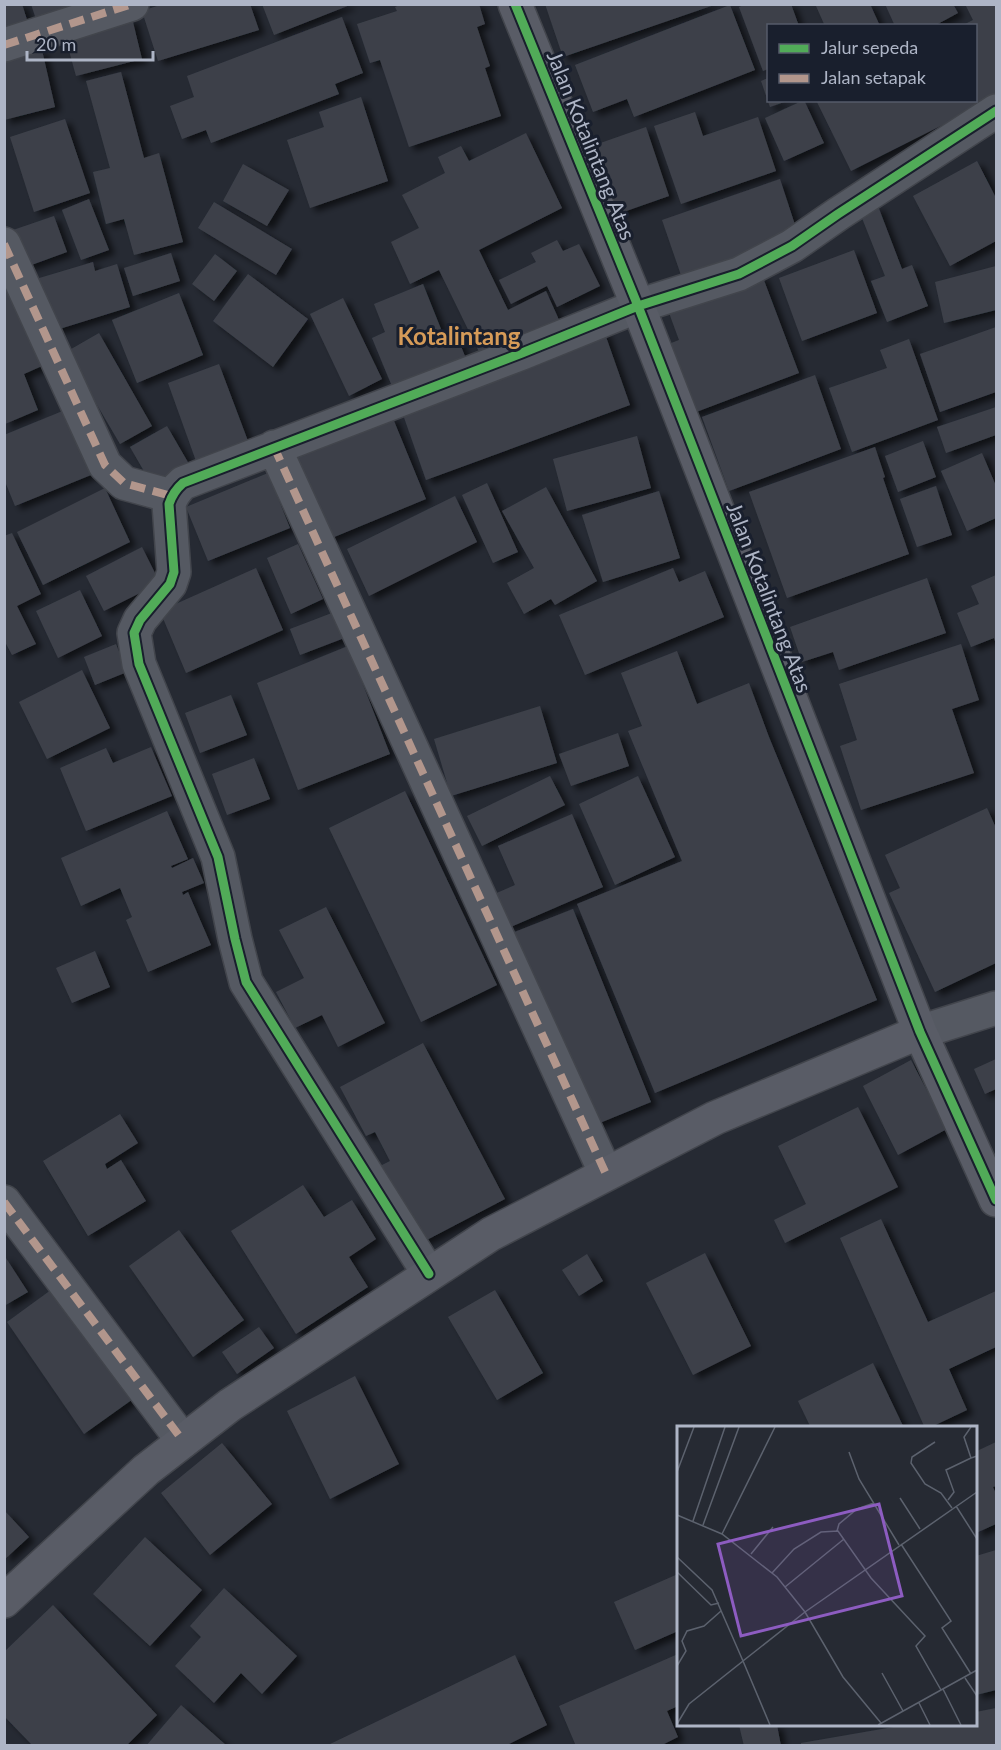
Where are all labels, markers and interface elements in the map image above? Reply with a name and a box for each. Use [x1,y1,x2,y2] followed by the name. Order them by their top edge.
[27,24,153,62] scale bar
[767,24,977,102] legend
[36,33,76,55] text: 20 m
[821,36,918,58] text: Jalur sepeda
[543,47,641,243] street label: Jalan Kotalintang Atas
[821,66,927,88] text: Jalan setapak
[398,321,521,350] district label: Kotalintang
[722,498,818,696] street label: Jalan Kotalintang Atas
[677,1426,977,1726] inset map

